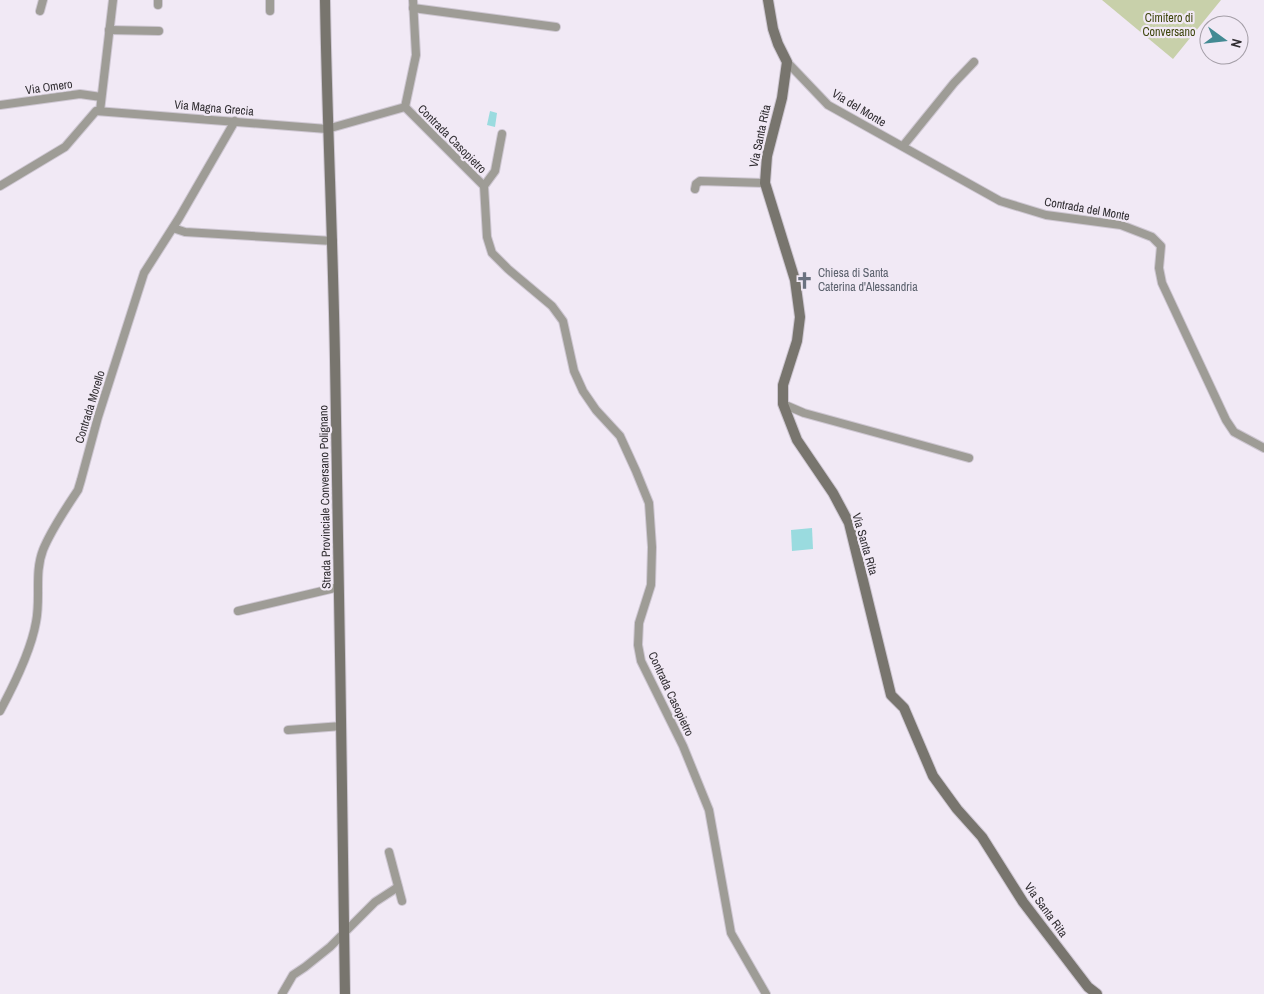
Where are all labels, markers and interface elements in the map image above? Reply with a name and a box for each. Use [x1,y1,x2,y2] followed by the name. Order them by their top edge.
[1142,10,1196,40] park label: Cimitero di Conversano
[1199,15,1249,65] north arrow
[1227,37,1246,50] text: N
[24,76,74,98] street label: Via Omero
[829,86,889,130] street label: Via del Monte
[174,97,255,119] street label: Via Magna Grecia
[414,101,490,177] street label: Contrada Casopietro
[746,103,775,169] street label: Via Santa Rita
[1043,194,1131,224] street label: Contrada del Monte
[818,265,918,295] place label: Chiesa di Santa Caterina d'Alessandria
[794,270,814,290] church icon: Chiesa di Santa Caterina d'Alessandria
[71,369,109,445] street label: Contrada Morello
[315,405,335,589] street label: Strada Provinciale Conversano Polignano
[849,511,882,577] street label: Via Santa Rita
[644,649,698,739] street label: Contrada Casopietro
[1021,879,1072,941] street label: Via Santa Rita

